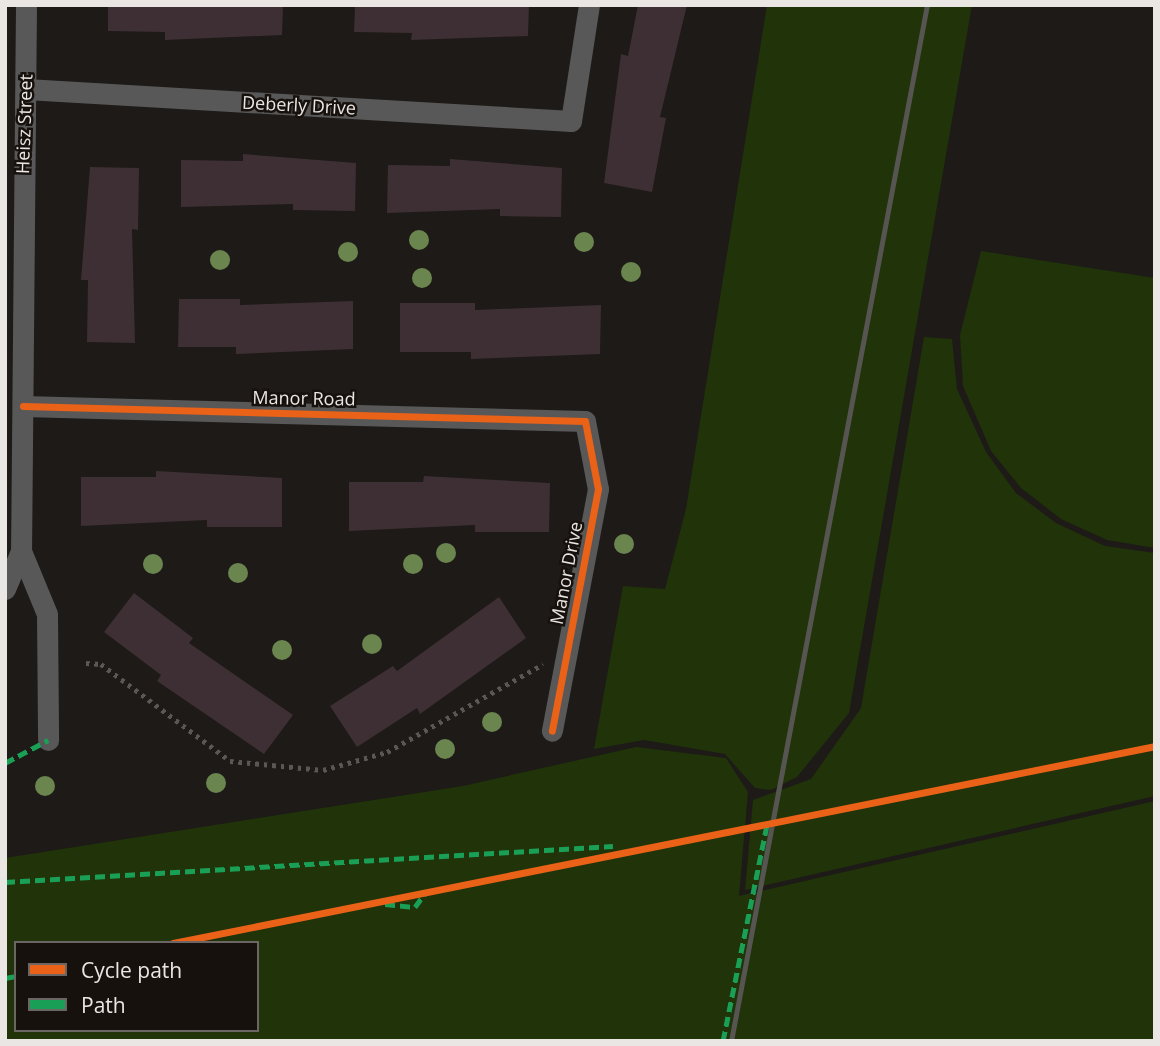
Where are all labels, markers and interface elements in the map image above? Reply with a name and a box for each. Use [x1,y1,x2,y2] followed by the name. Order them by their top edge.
[11,74,37,174] street label: Heisz Street
[242,91,356,119] street label: Deberly Drive
[252,386,356,410] street label: Manor Road
[545,520,587,626] street label: Manor Drive
[14,941,259,1032] legend
[81,956,182,984] text: Cycle path
[81,991,126,1019] text: Path

